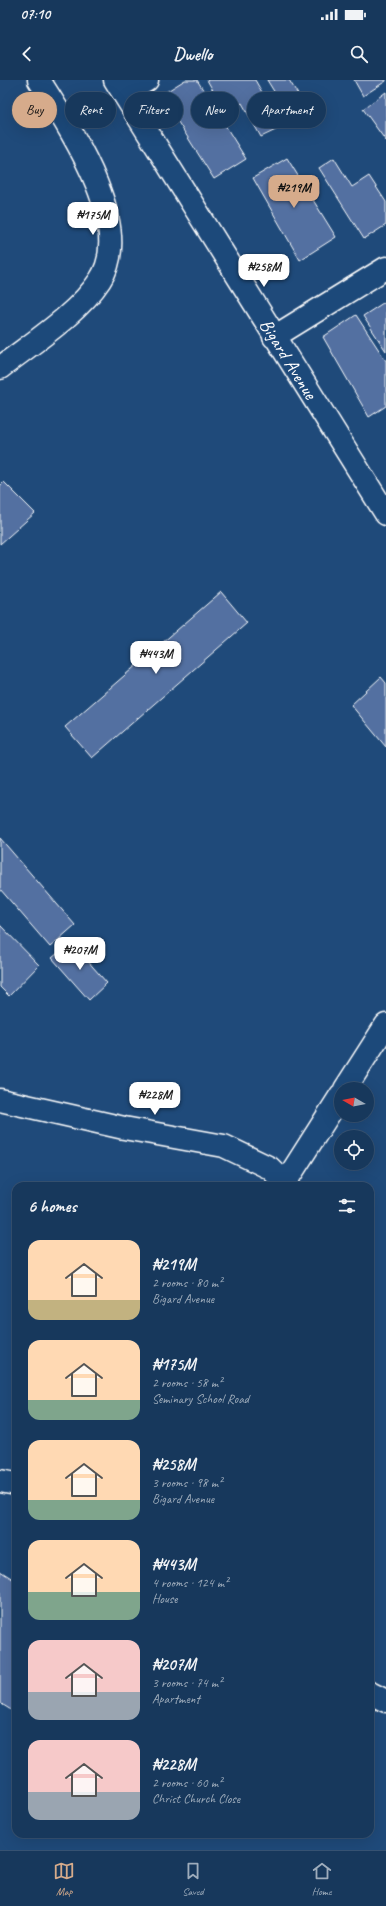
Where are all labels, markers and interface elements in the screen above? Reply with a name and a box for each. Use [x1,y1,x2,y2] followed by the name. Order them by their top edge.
[20,5,50,24] text: 07:10
[16,43,38,65] icon: back
[173,43,213,65] text: Dwello
[348,43,370,65] icon: search
[12,92,57,128] chip: Buy
[65,92,116,128] chip: Rent
[124,92,183,128] chip: Filters
[191,92,239,128] chip: New
[247,92,326,128] chip: Apartment
[266,175,322,209] pin: ₦219M
[277,180,311,196] text: ₦219M
[65,202,121,236] pin: ₦175M
[76,207,110,223] text: ₦175M
[236,254,292,288] pin: ₦258M
[247,259,281,275] text: ₦258M
[254,314,323,405] street label: Bigard Avenue
[128,641,184,675] pin: ₦443M
[139,646,173,662] text: ₦443M
[52,937,108,971] pin: ₦207M
[63,942,97,958] text: ₦207M
[127,1082,183,1116] pin: ₦228M
[334,1082,374,1122] north arrow
[334,1082,374,1170] map controls
[138,1087,172,1103] text: ₦228M
[334,1130,374,1170] button: locate
[336,1195,358,1217] icon: filters
[28,1196,76,1217] text: 6 homes
[152,1254,196,1275] text: ₦219M
[60,1256,108,1304] icon: home
[152,1275,222,1291] text: 2 rooms · 80 m²
[152,1291,214,1307] text: Bigard Avenue
[152,1354,195,1375] text: ₦175M
[60,1356,108,1404] icon: home
[152,1375,222,1391] text: 2 rooms · 58 m²
[152,1391,249,1407] text: Seminary School Road
[152,1454,195,1475] text: ₦258M
[60,1456,108,1504] icon: home
[152,1475,222,1491] text: 3 rooms · 98 m²
[152,1491,214,1507] text: Bigard Avenue
[152,1554,196,1575] text: ₦443M
[60,1556,108,1604] icon: home
[152,1575,228,1591] text: 4 rooms · 124 m²
[152,1591,177,1607] text: House
[152,1654,196,1675] text: ₦207M
[60,1656,108,1704] icon: home
[152,1675,222,1691] text: 3 rooms · 74 m²
[152,1691,200,1707] text: Apartment
[152,1754,196,1775] text: ₦228M
[60,1756,108,1804] icon: home
[152,1775,222,1791] text: 2 rooms · 60 m²
[152,1791,240,1807] text: Christ Church Close
[53,1860,75,1898] tab: Map
[182,1860,204,1898] tab: Saved
[311,1860,333,1898] tab: Home

